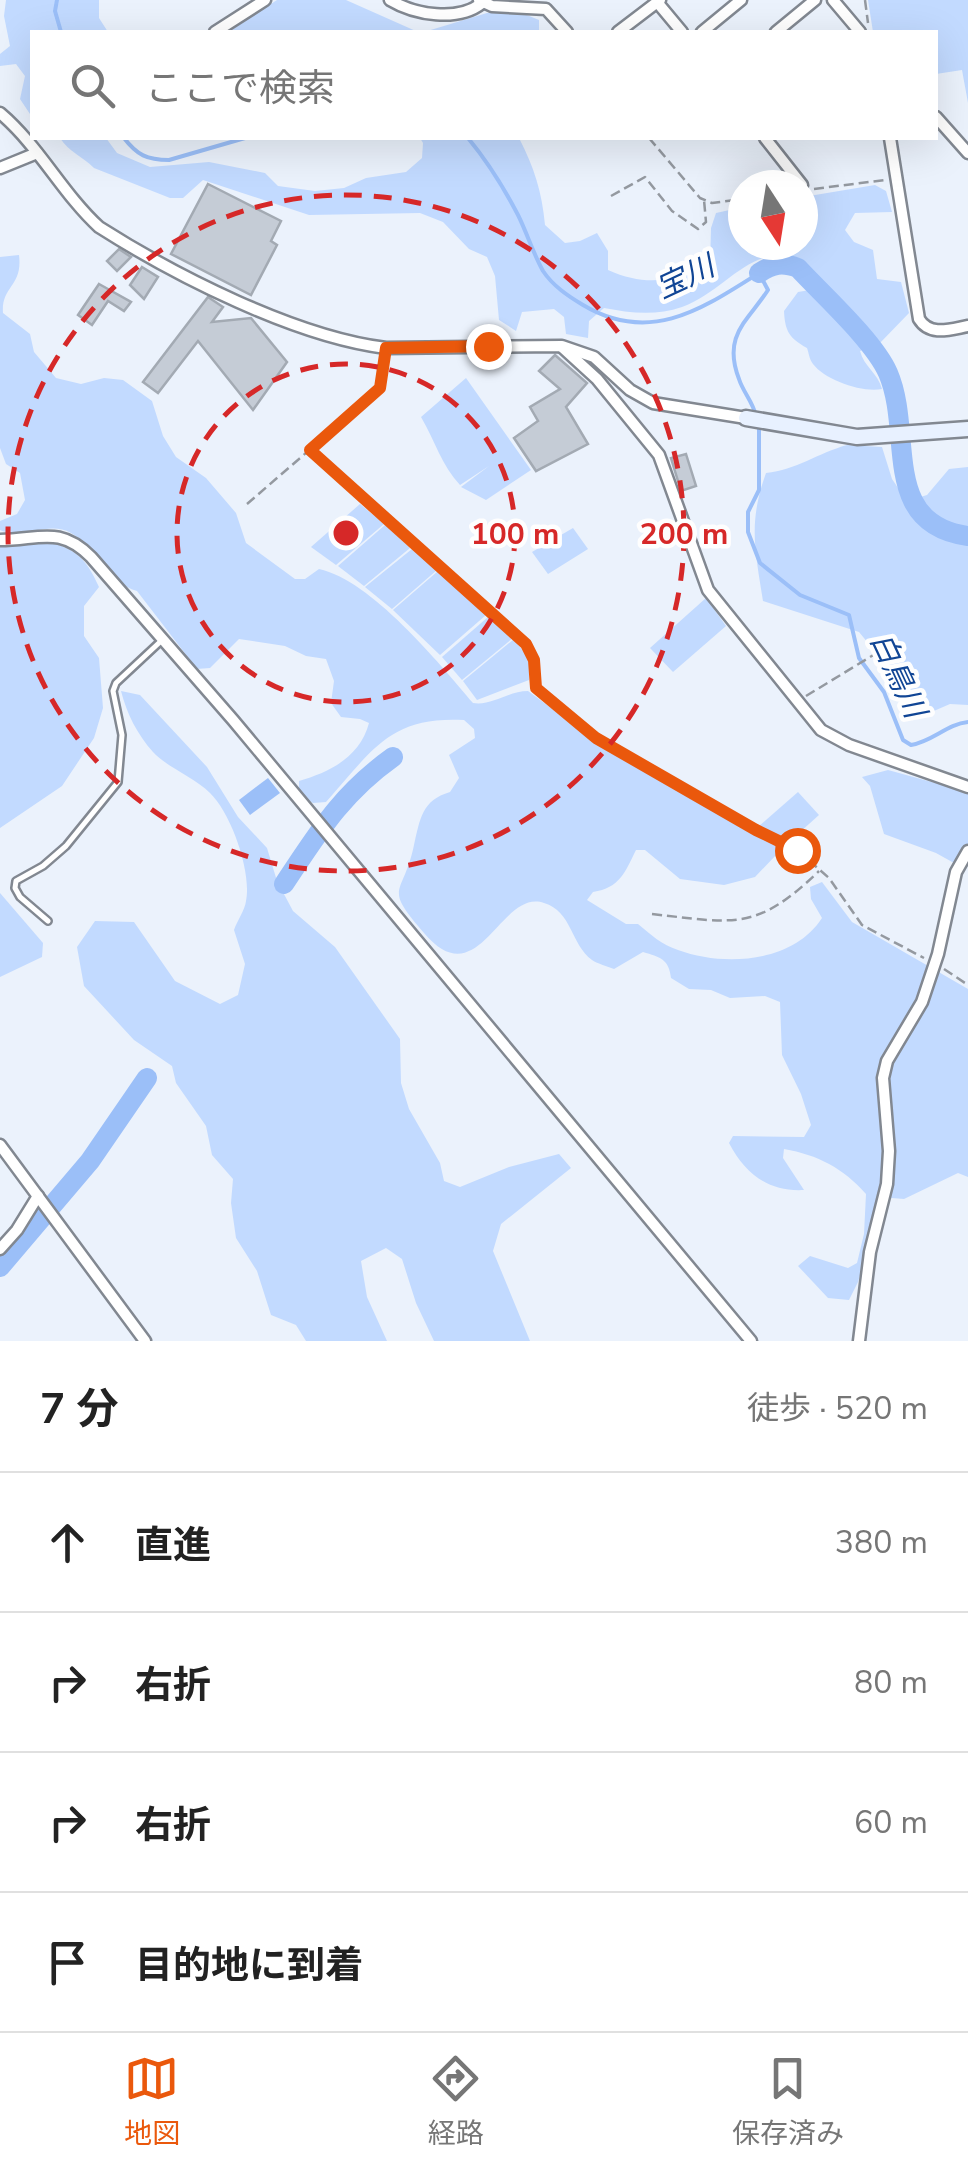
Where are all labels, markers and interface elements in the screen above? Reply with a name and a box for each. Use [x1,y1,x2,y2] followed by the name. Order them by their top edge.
[30,30,938,140] search box
[65,58,120,113] icon: search
[145,63,335,114] text: ここで検索
[728,170,818,260] north arrow
[649,245,724,309] water label: 宝川
[466,324,512,370] route end
[471,514,559,555] text: 100 m
[640,514,728,555] text: 200 m
[328,515,364,551] centre of rings
[860,626,936,727] water label: 白鳥川
[775,828,821,874] route start
[40,1381,119,1438] text: 7 分
[747,1387,928,1430] text: 徒歩 · 520 m
[40,1515,95,1570] icon: ahead
[135,1520,211,1571] text: 直進
[835,1521,928,1564] text: 380 m
[40,1655,95,1710] icon: right
[135,1660,211,1711] text: 右折
[854,1661,928,1704] text: 80 m
[40,1795,95,1850] icon: right
[135,1800,211,1851] text: 右折
[854,1801,928,1844] text: 60 m
[40,1935,95,1990] icon: arrive
[135,1940,363,1991] text: 目的地に到着
[124,2051,180,2153] tab: 地図
[428,2051,484,2153] tab: 経路
[732,2051,844,2153] tab: 保存済み

